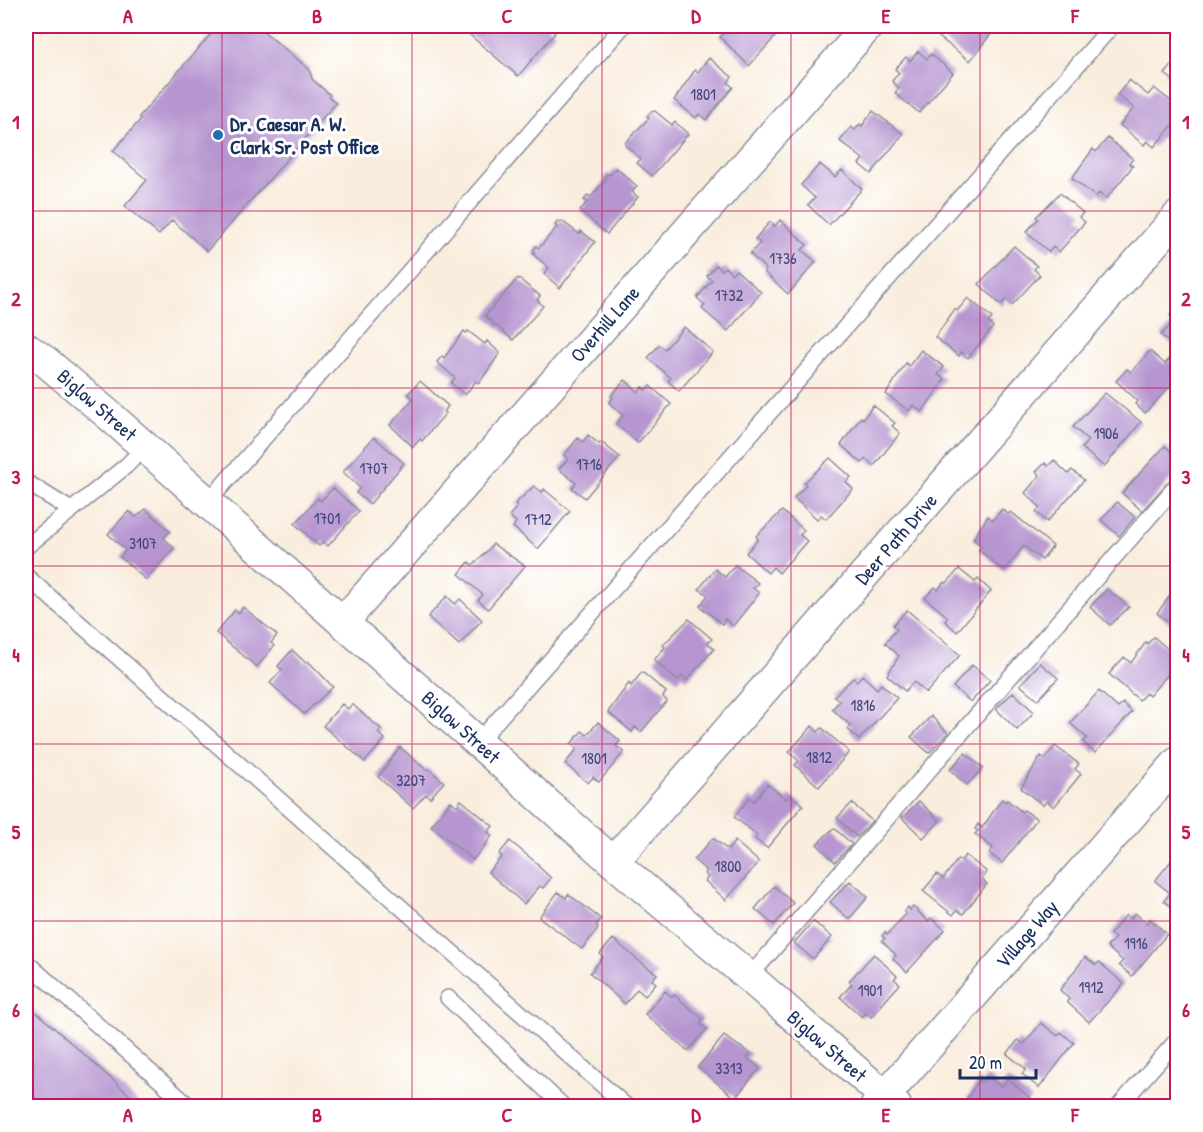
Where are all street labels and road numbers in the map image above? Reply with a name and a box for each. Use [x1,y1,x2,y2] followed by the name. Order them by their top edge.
[564,280,645,368] street label: Overhill Lane
[52,363,144,447] street label: Biglow Street
[848,487,943,590] street label: Deer Path Drive
[416,684,507,770] street label: Biglow Street
[989,894,1064,974] street label: Village Way
[782,1004,874,1088] street label: Biglow Street

